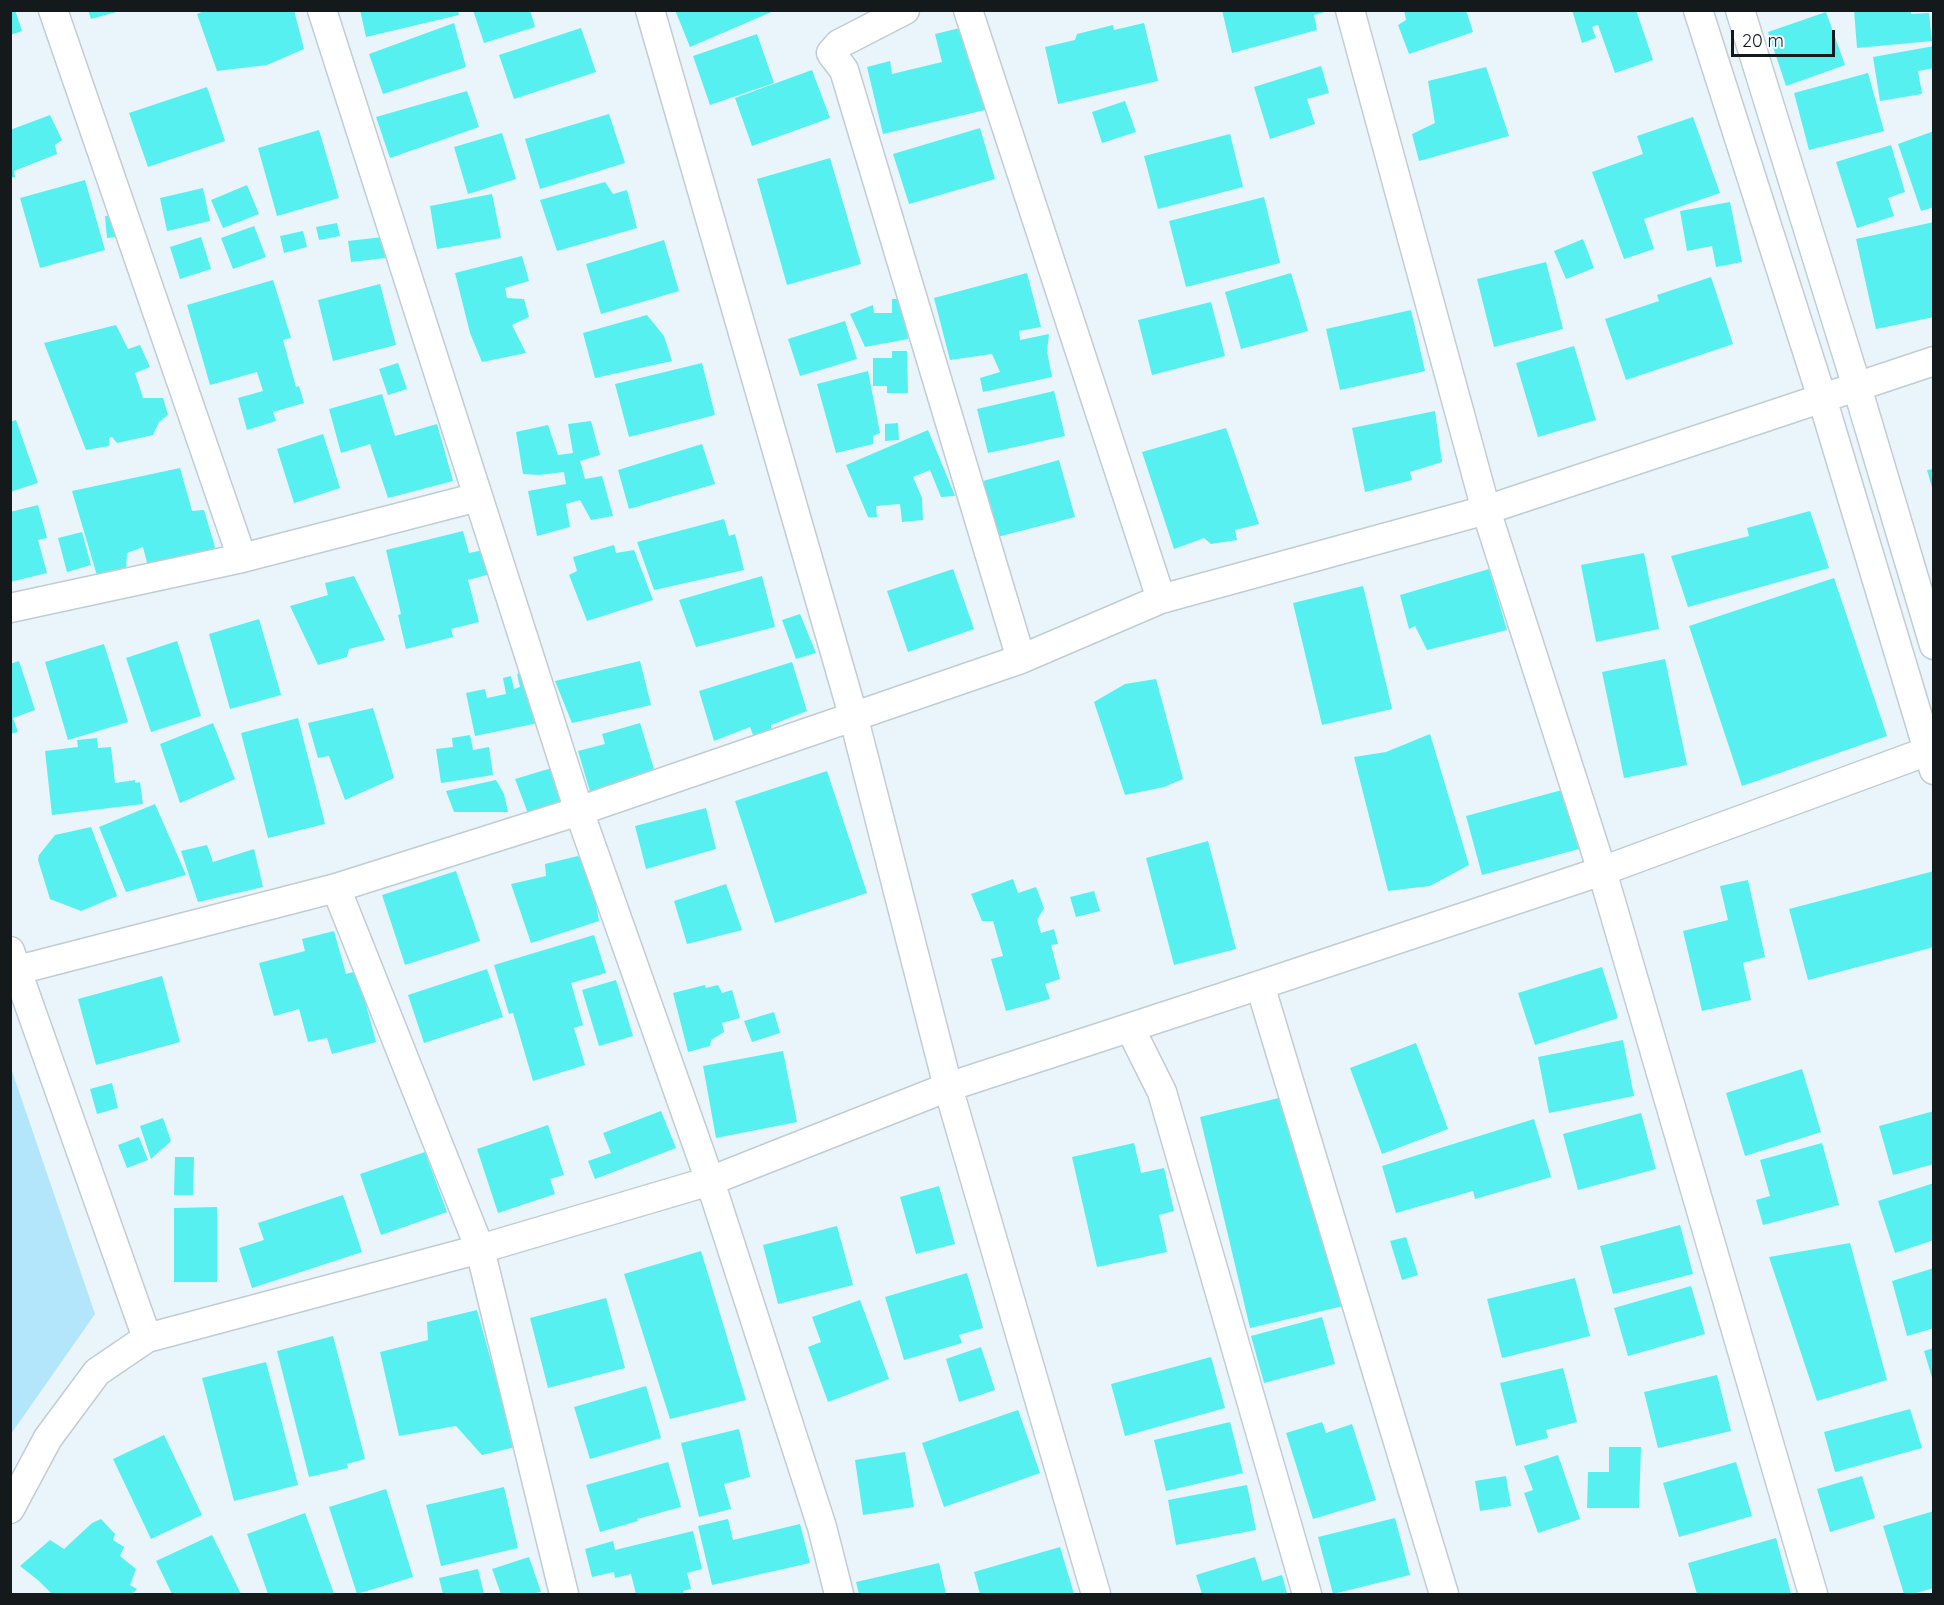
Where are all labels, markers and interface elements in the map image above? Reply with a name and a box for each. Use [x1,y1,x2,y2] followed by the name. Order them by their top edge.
[1734,18,1838,56] scale bar
[1742,29,1784,52] text: 20 m

